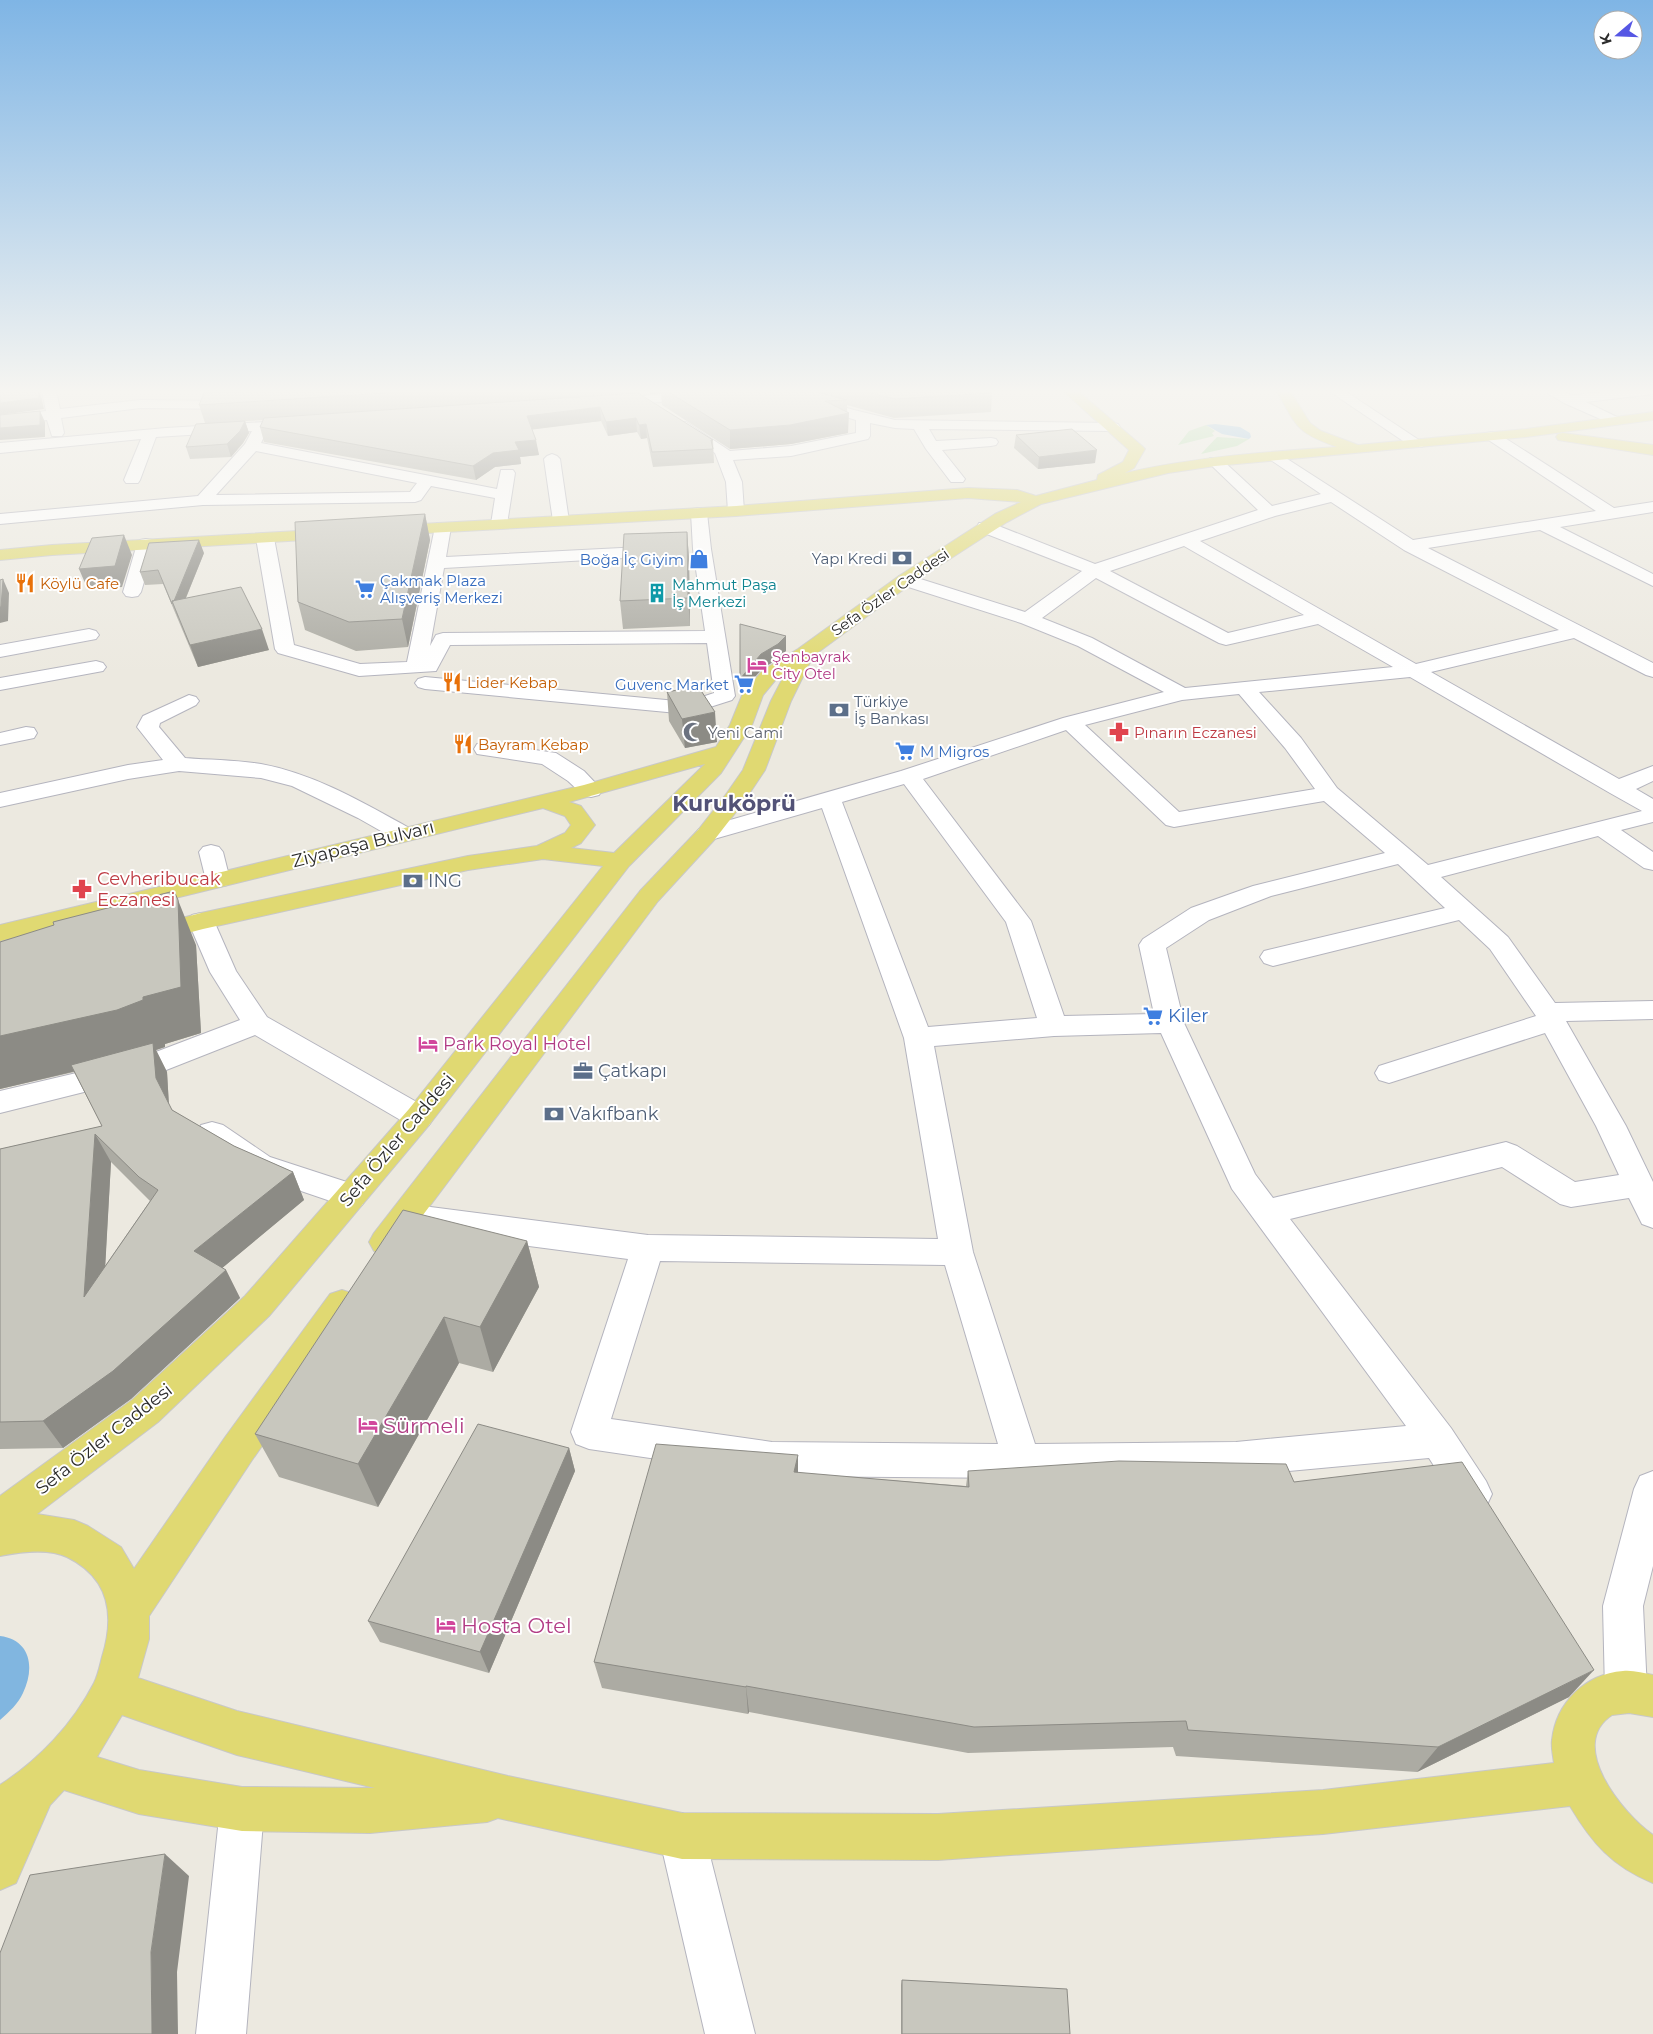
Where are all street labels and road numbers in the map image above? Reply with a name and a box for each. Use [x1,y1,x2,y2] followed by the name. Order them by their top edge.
[827,544,953,640] street label: Sefa Özler Caddesi
[290,816,436,872] street label: Ziyapaşa Bulvarı
[335,1069,459,1211] street label: Sefa Özler Caddesi
[31,1379,177,1499] street label: Sefa Özler Caddesi

